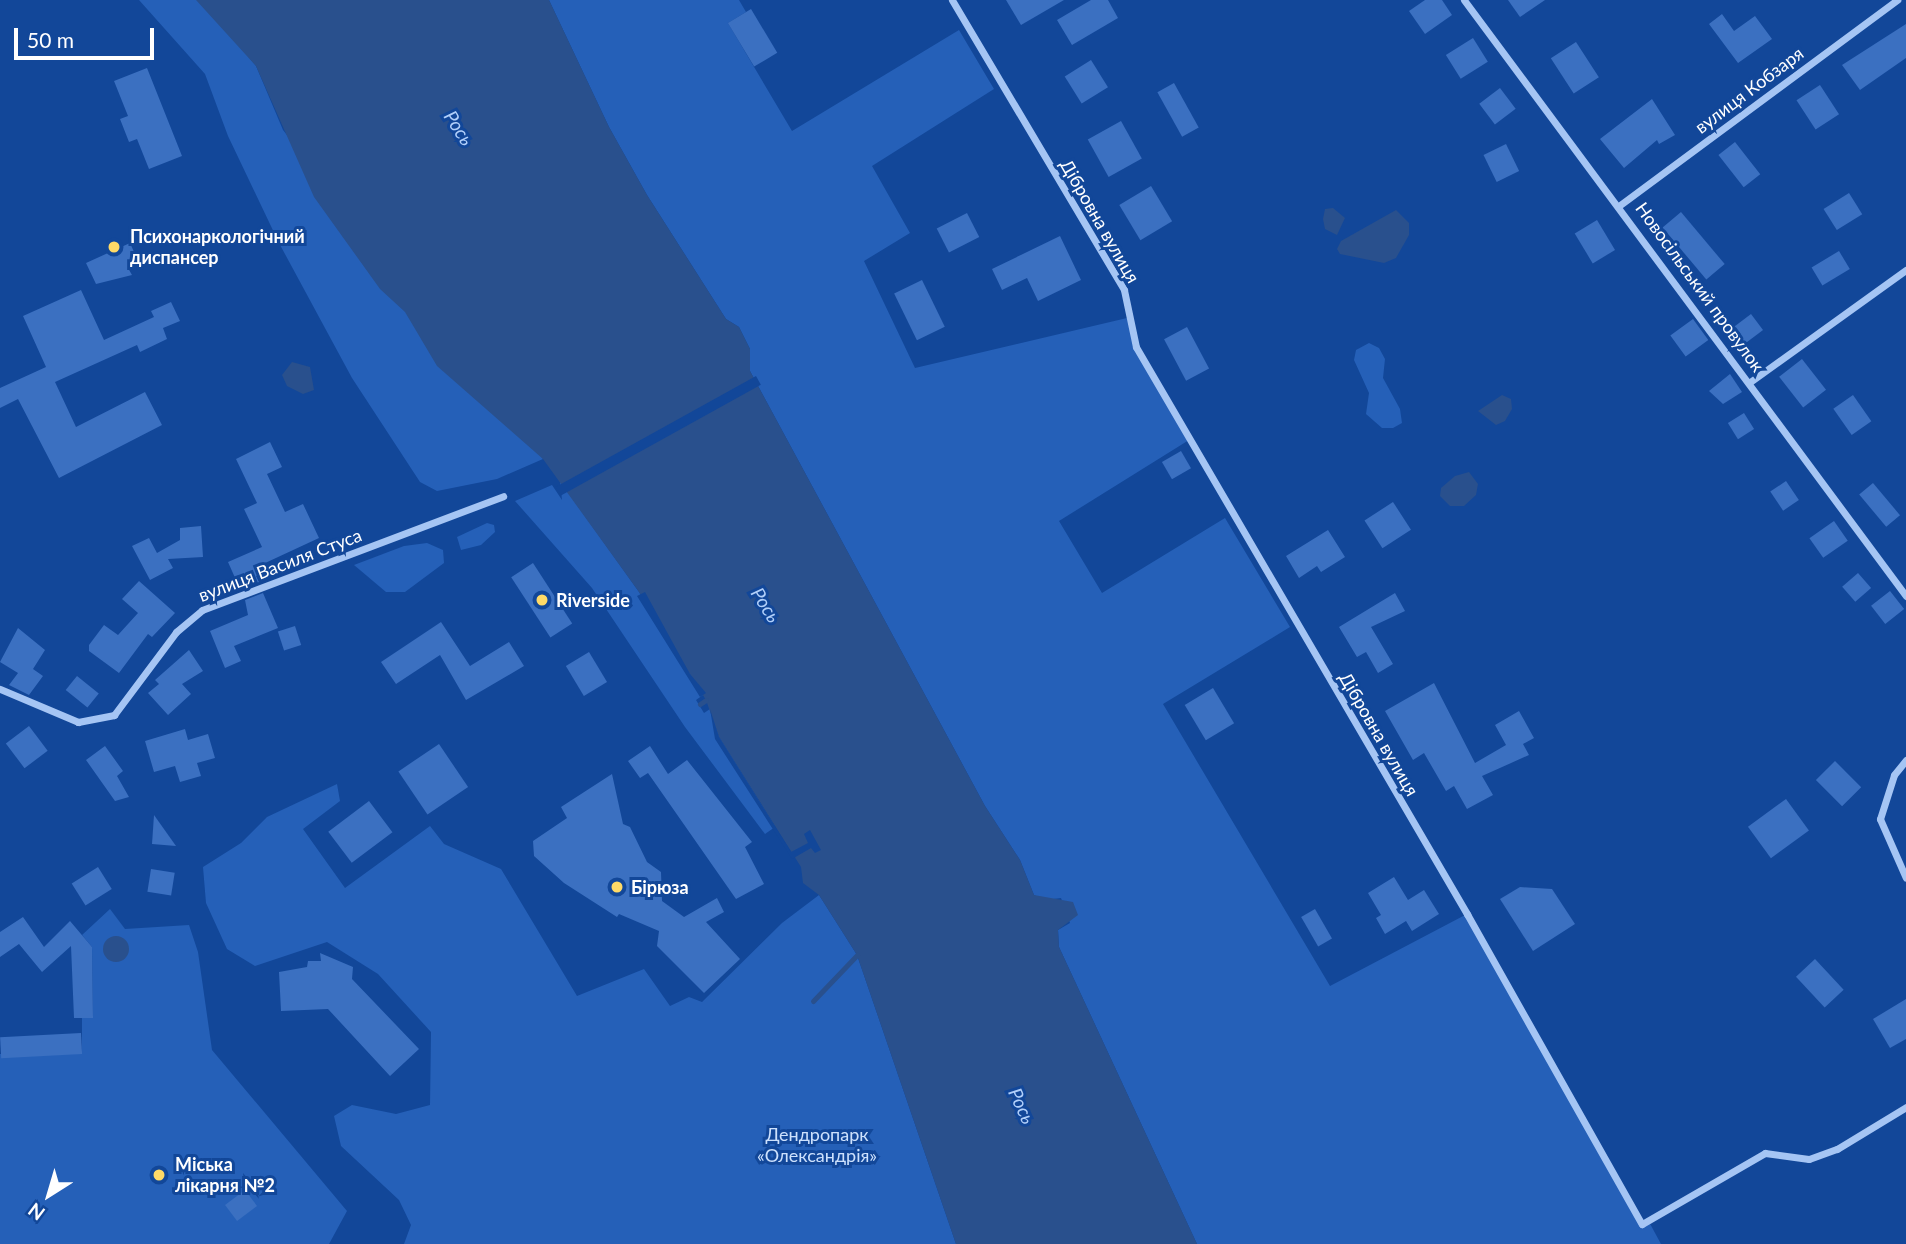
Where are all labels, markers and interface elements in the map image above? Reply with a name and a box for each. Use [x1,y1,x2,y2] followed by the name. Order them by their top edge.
[18,14,158,58] scale bar
[27,27,74,52] text: 50 m
[1691,42,1807,138] street label: вулиця Кобзаря
[439,106,479,150] water label: Рось
[1056,155,1144,287] street label: Дібровна вулиця
[1631,198,1769,376] street label: Новосільський провулок
[130,226,305,268] place label: Психонаркологічний диспансер
[104,237,124,257] marker: Психонаркологічний диспансер
[195,524,365,606] street label: вулиця Василя Стуса
[746,583,786,627] water label: Рось
[556,589,630,611] place label: Riverside
[534,592,550,608] marker: Riverside
[1335,668,1423,800] street label: Дібровна вулиця
[631,876,689,898] place label: Бірюза
[609,879,625,895] marker: Бірюза
[1004,1084,1040,1128] water label: Рось
[757,1124,877,1166] park label: Дендропарк «Олександрія»
[175,1154,275,1196] place label: Міська лікарня №2
[14,1160,84,1230] north arrow
[149,1165,169,1185] marker: Міська лікарня №2
[23,1199,49,1226] text: N

